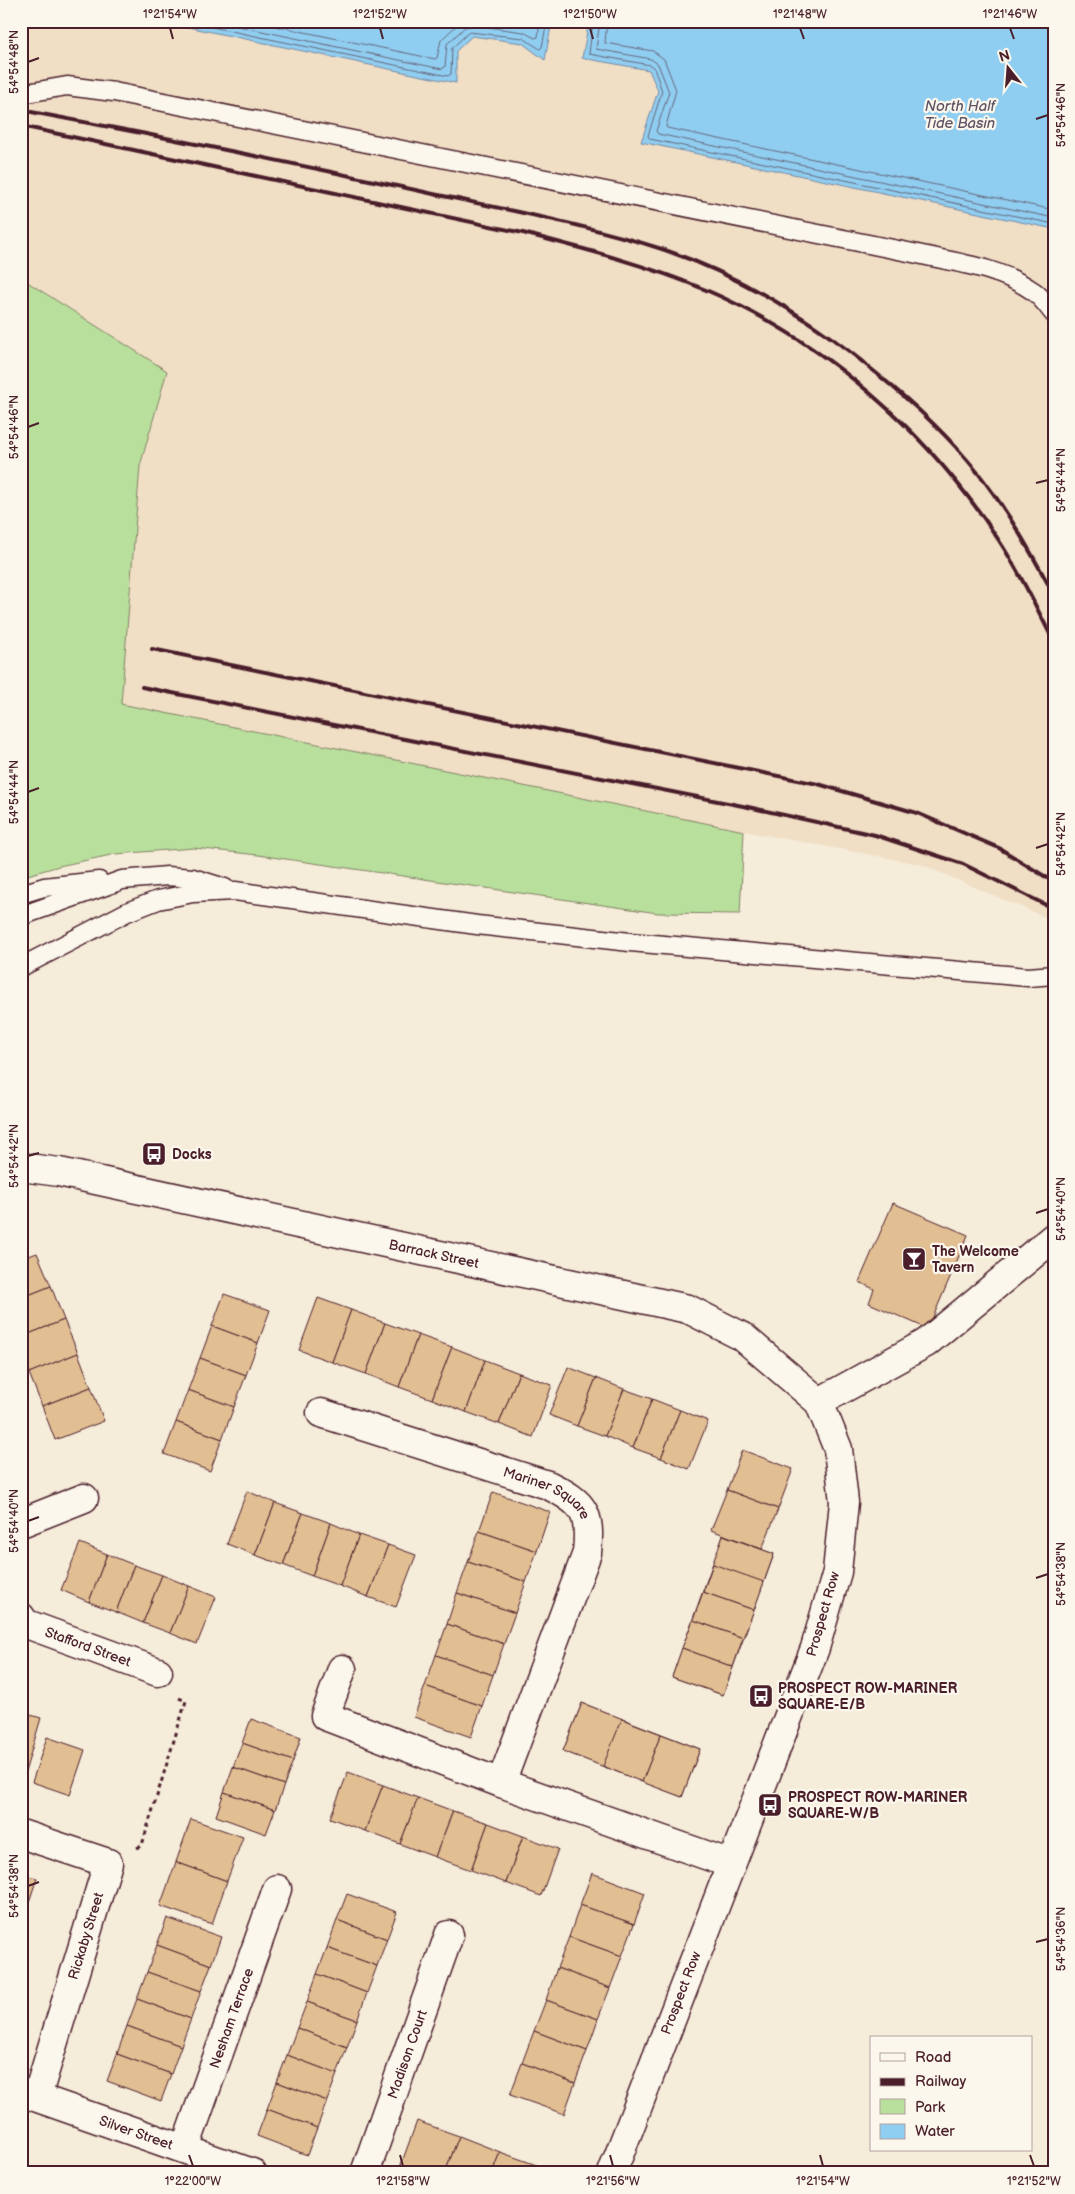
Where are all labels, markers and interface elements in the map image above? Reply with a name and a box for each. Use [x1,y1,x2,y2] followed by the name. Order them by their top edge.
[143,7,197,22] text: 1°21'54"W
[353,7,407,22] text: 1°21'52"W
[563,7,617,22] text: 1°21'50"W
[773,7,827,22] text: 1°21'48"W
[983,7,1037,22] text: 1°21'46"W
[7,30,22,94] text: 54°54'48"N
[982,42,1032,92] north arrow
[997,46,1012,66] text: N
[1054,83,1069,147] text: 54°54'46"N
[925,97,997,133] water label: North Half Tide Basin
[7,395,22,459] text: 54°54'46"N
[1054,448,1069,512] text: 54°54'44"N
[7,760,22,824] text: 54°54'44"N
[1054,812,1069,876] text: 54°54'42"N
[7,1124,22,1188] text: 54°54'42"N
[141,1141,167,1167] bus stop icon: Docks
[172,1146,212,1163] place label: Docks
[1054,1177,1069,1241] text: 54°54'40"N
[387,1236,481,1272] street label: Barrack Street
[932,1243,1019,1276] place label: The Welcome Tavern
[901,1246,927,1272] bar icon: The Welcome Tavern
[501,1463,594,1522] street label: Mariner Square
[7,1489,22,1553] text: 54°54'40"N
[1054,1542,1069,1606] text: 54°54'38"N
[803,1569,843,1658] street label: Prospect Row
[43,1623,134,1670] street label: Stafford Street
[778,1680,958,1713] place label: PROSPECT ROW-MARINER SQUARE-E/B
[748,1683,774,1709] bus stop icon: PROSPECT ROW-MARINER SQUARE-E/B
[788,1789,968,1822] place label: PROSPECT ROW-MARINER SQUARE-W/B
[757,1792,783,1818] bus stop icon: PROSPECT ROW-MARINER SQUARE-W/B
[7,1854,22,1918] text: 54°54'38"N
[65,1890,108,1982] street label: Rickaby Street
[1054,1907,1069,1971] text: 54°54'36"N
[657,1948,705,2037] street label: Prospect Row
[206,1966,257,2070] street label: Nesham Terrace
[383,2007,431,2101] street label: Madison Court
[870,2036,1032,2152] legend
[915,2048,951,2067] text: Road
[915,2072,966,2091] text: Railway
[915,2098,946,2117] text: Park
[97,2112,176,2153] street label: Silver Street
[915,2122,955,2141] text: Water
[165,2174,221,2189] text: 1°22'00"W
[376,2174,430,2189] text: 1°21'58"W
[586,2174,640,2189] text: 1°21'56"W
[796,2174,850,2189] text: 1°21'54"W
[1007,2174,1061,2189] text: 1°21'52"W

